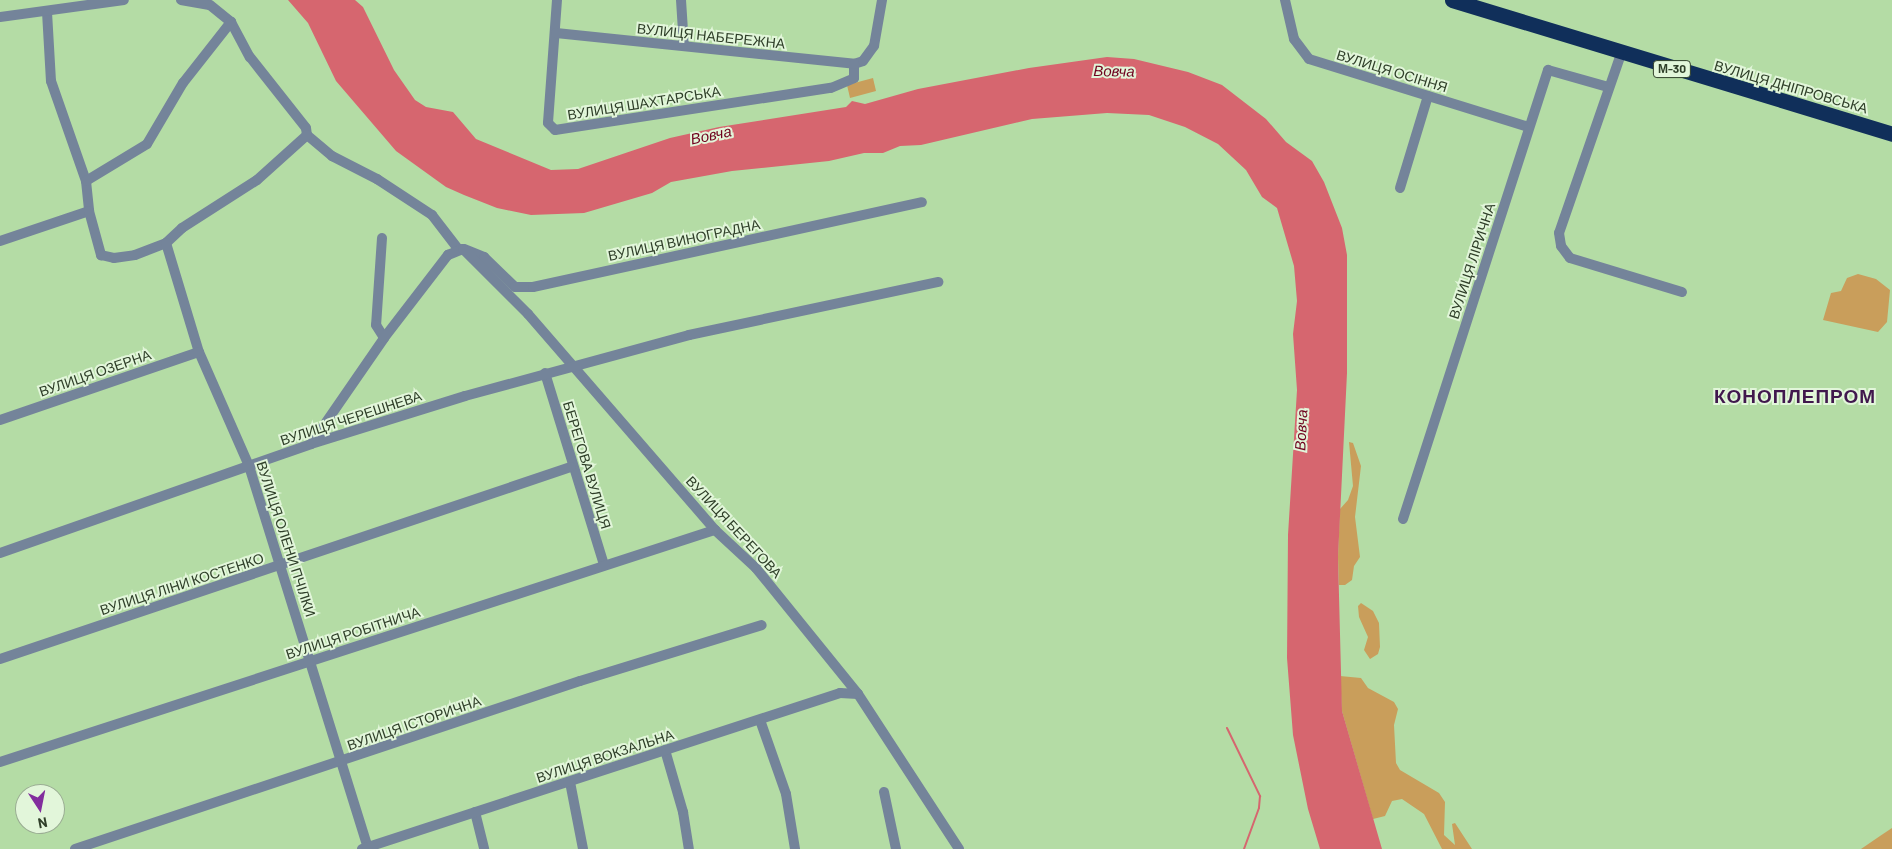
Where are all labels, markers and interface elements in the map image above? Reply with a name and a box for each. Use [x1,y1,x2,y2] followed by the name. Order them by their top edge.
[636,20,786,52] street label: ВУЛИЦЯ НАБЕРЕЖНА
[1335,46,1449,96] street label: ВУЛИЦЯ ОСІННЯ
[1712,57,1870,117] street label: ВУЛИЦЯ ДНІПРОВСЬКА
[1652,60,1692,78] road number: М-30
[1093,62,1135,80] water label: Вовча
[566,83,722,123] street label: ВУЛИЦЯ ШАХТАРСЬКА
[689,122,733,148] water label: Вовча
[1445,201,1499,321] street label: ВУЛИЦЯ ЛІРИЧНА
[606,216,762,264] street label: ВУЛИЦЯ ВИНОГРАДНА
[37,346,153,400] street label: ВУЛИЦЯ ОЗЕРНА
[1713,385,1877,407] district label: КОНОПЛЕПРОМ
[278,387,424,449] street label: ВУЛИЦЯ ЧЕРЕШНЕВА
[560,399,614,531] street label: БЕРЕГОВА ВУЛИЦЯ
[1291,409,1311,451] water label: Вовча
[253,459,319,619] street label: ВУЛИЦЯ ОЛЕНИ ПЧІЛКИ
[683,473,785,581] street label: ВУЛИЦЯ БЕРЕГОВА
[98,550,266,618] street label: ВУЛИЦЯ ЛІНИ КОСТЕНКО
[284,603,422,663] street label: ВУЛИЦЯ РОБІТНИЧА
[345,692,483,754] street label: ВУЛИЦЯ ІСТОРИЧНА
[534,726,676,786] street label: ВУЛИЦЯ ВОКЗАЛЬНА
[15,784,65,834] north arrow
[37,814,49,832] text: N

